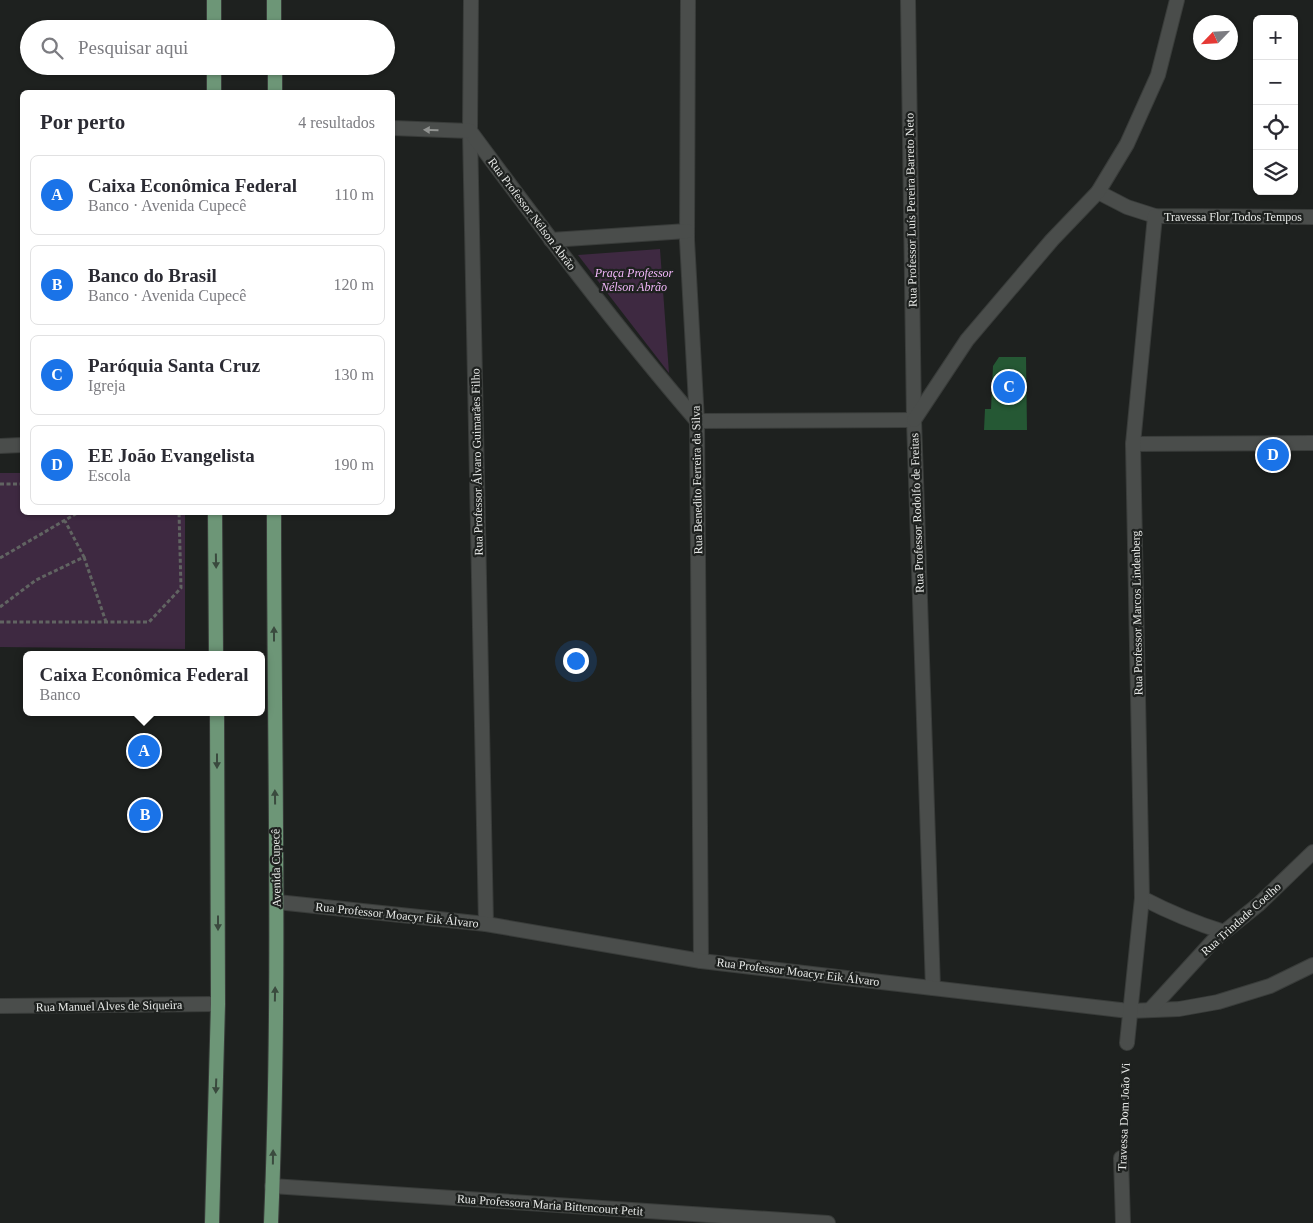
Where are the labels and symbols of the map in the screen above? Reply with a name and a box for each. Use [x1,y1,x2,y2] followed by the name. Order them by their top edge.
[1193,15,1238,60] north arrow
[902,113,920,307] street label: Rua Professor Luís Pereira Barreto Neto
[423,125,439,133] one-way arrow
[485,155,579,273] street label: Rua Professor Nélson Abrão
[1164,210,1302,224] street label: Travessa Flor Todos Tempos
[594,266,674,294] park label: Praça Professor Nélson Abrão
[468,368,486,556] street label: Rua Professor Álvaro Guimarães Filho
[993,368,1025,406] pin: C
[689,405,705,554] street label: Rua Benedito Ferreira da Silva
[907,432,927,593] street label: Rua Professor Rodolfo de Freitas
[1257,436,1289,474] pin: D
[1129,531,1145,695] street label: Rua Professor Marcos Lindenberg
[212,553,220,569] one-way arrow
[270,626,278,642] one-way arrow
[563,648,589,674] your location
[128,732,160,770] pin: A
[213,753,221,769] one-way arrow
[271,789,279,805] one-way arrow
[129,796,161,834] pin: B
[268,829,284,907] street label: Avenida Cupecê
[1198,879,1284,959] street label: Rua Trindade Coelho
[315,899,479,931] street label: Rua Professor Moacyr Eik Álvaro
[214,916,222,932] one-way arrow
[716,955,880,989] street label: Rua Professor Moacyr Eik Álvaro
[272,986,280,1002] one-way arrow
[36,998,183,1014] street label: Rua Manuel Alves de Siqueira
[1115,1062,1133,1171] street label: Travessa Dom João Vi
[212,1078,220,1094] one-way arrow
[269,1149,277,1165] one-way arrow
[456,1192,644,1219] street label: Rua Professora Maria Bittencourt Petit

